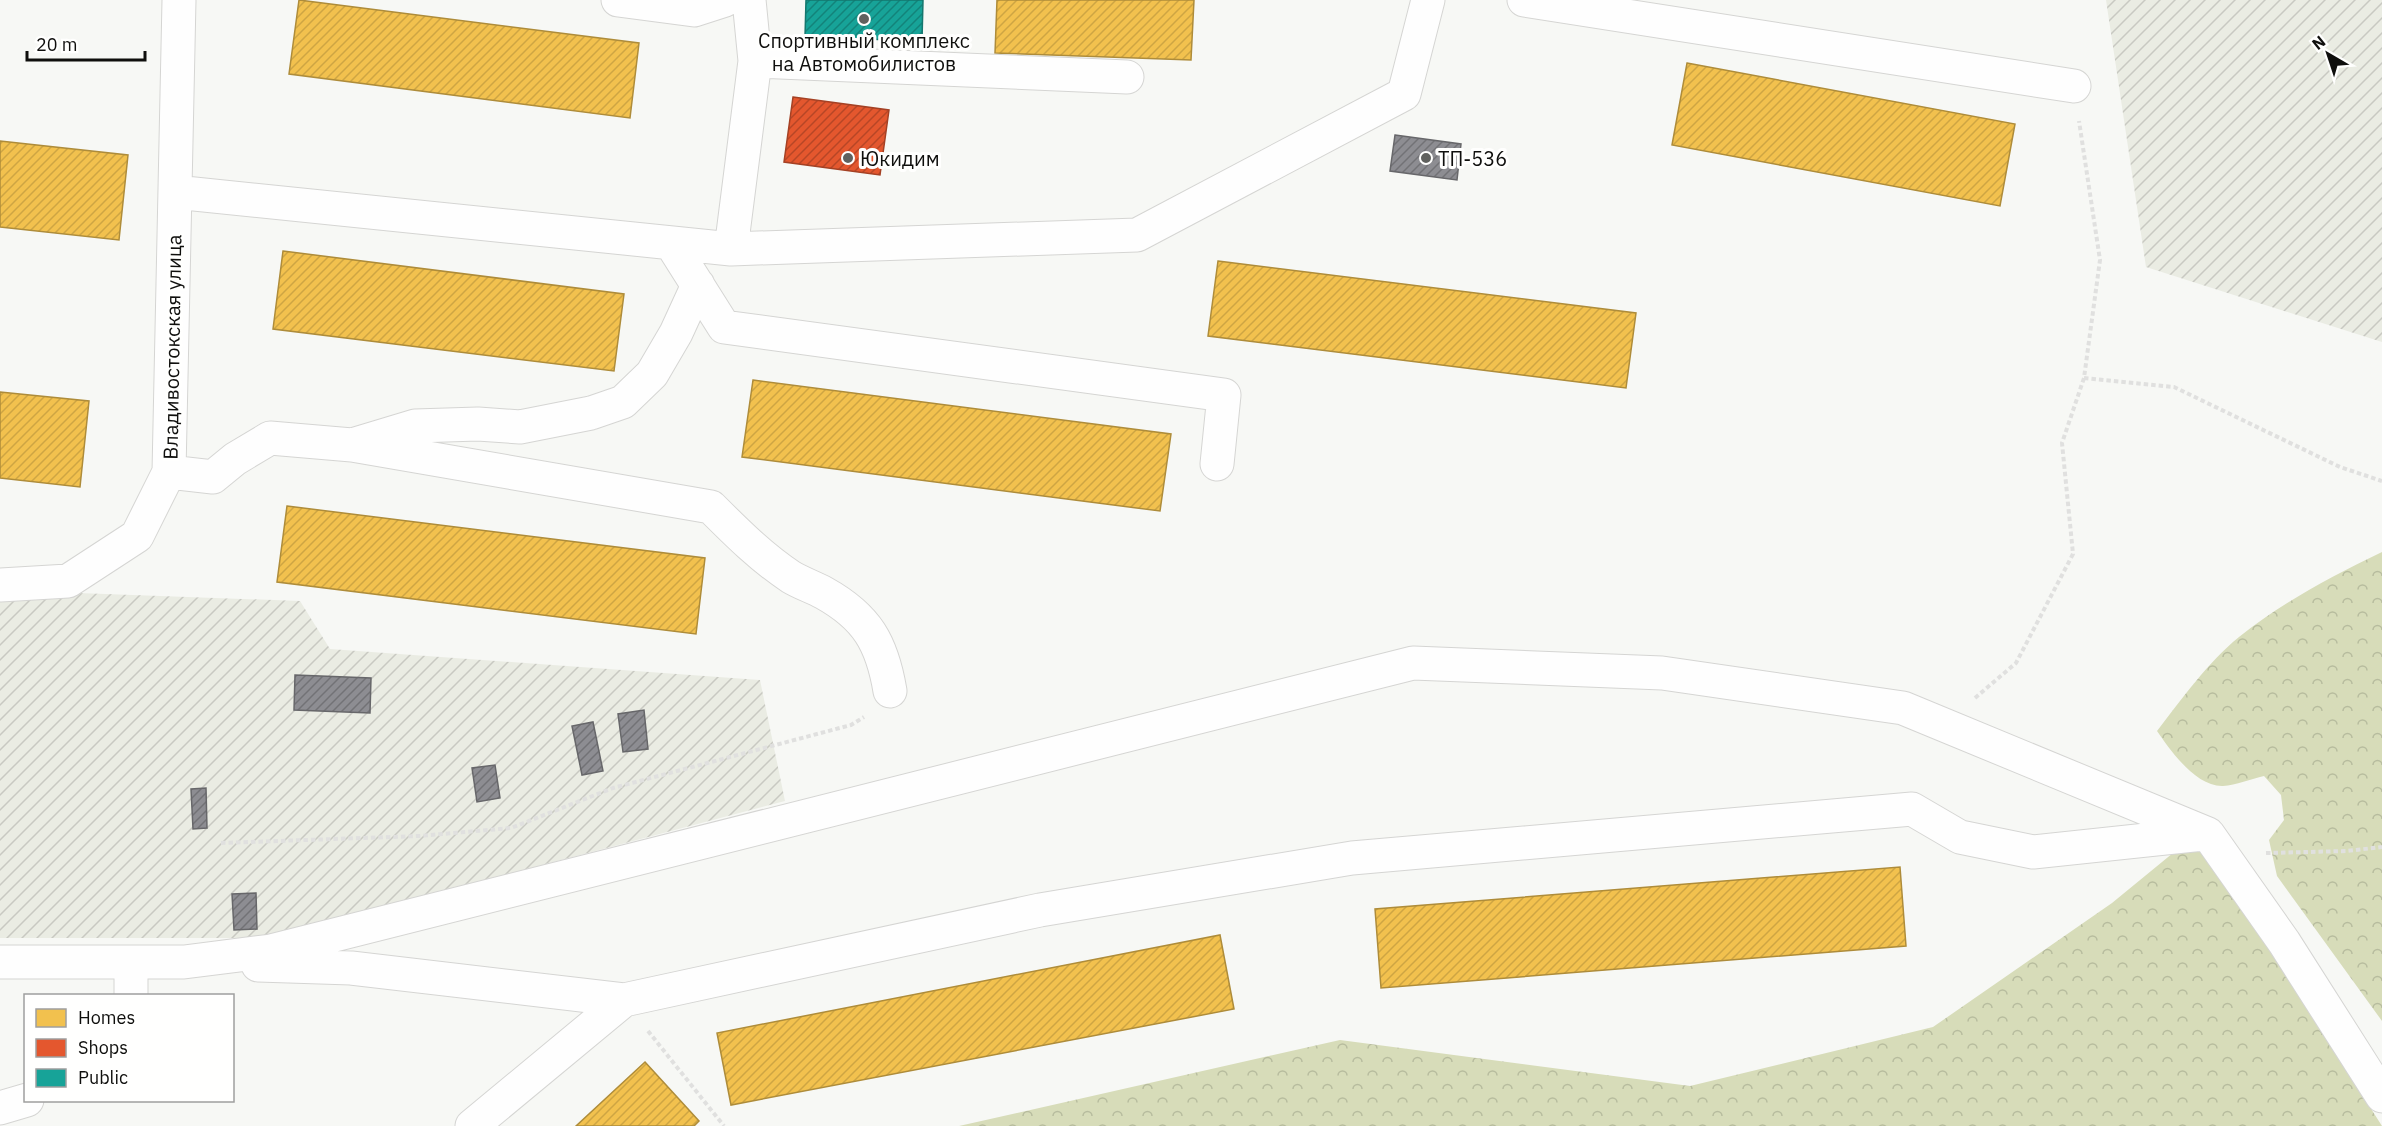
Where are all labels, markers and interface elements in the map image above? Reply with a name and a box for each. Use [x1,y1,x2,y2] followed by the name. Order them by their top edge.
[857,12,871,26] marker: Спортивный комплекс на Автомобилистов
[27,24,146,62] scale bar
[2298,24,2358,84] north arrow
[758,27,970,77] place label: Спортивный комплекс на Автомобилистов
[2308,31,2329,54] text: N
[36,33,78,56] text: 20 m
[860,145,940,172] place label: Юкидим
[1438,145,1507,172] place label: ТП-536
[841,151,855,165] marker: Юкидим
[1419,151,1433,165] marker: ТП-536
[157,234,187,460] street label: Владивостокская улица
[24,994,234,1102] legend
[78,1006,135,1029] text: Homes
[78,1036,128,1059] text: Shops
[78,1066,128,1089] text: Public

